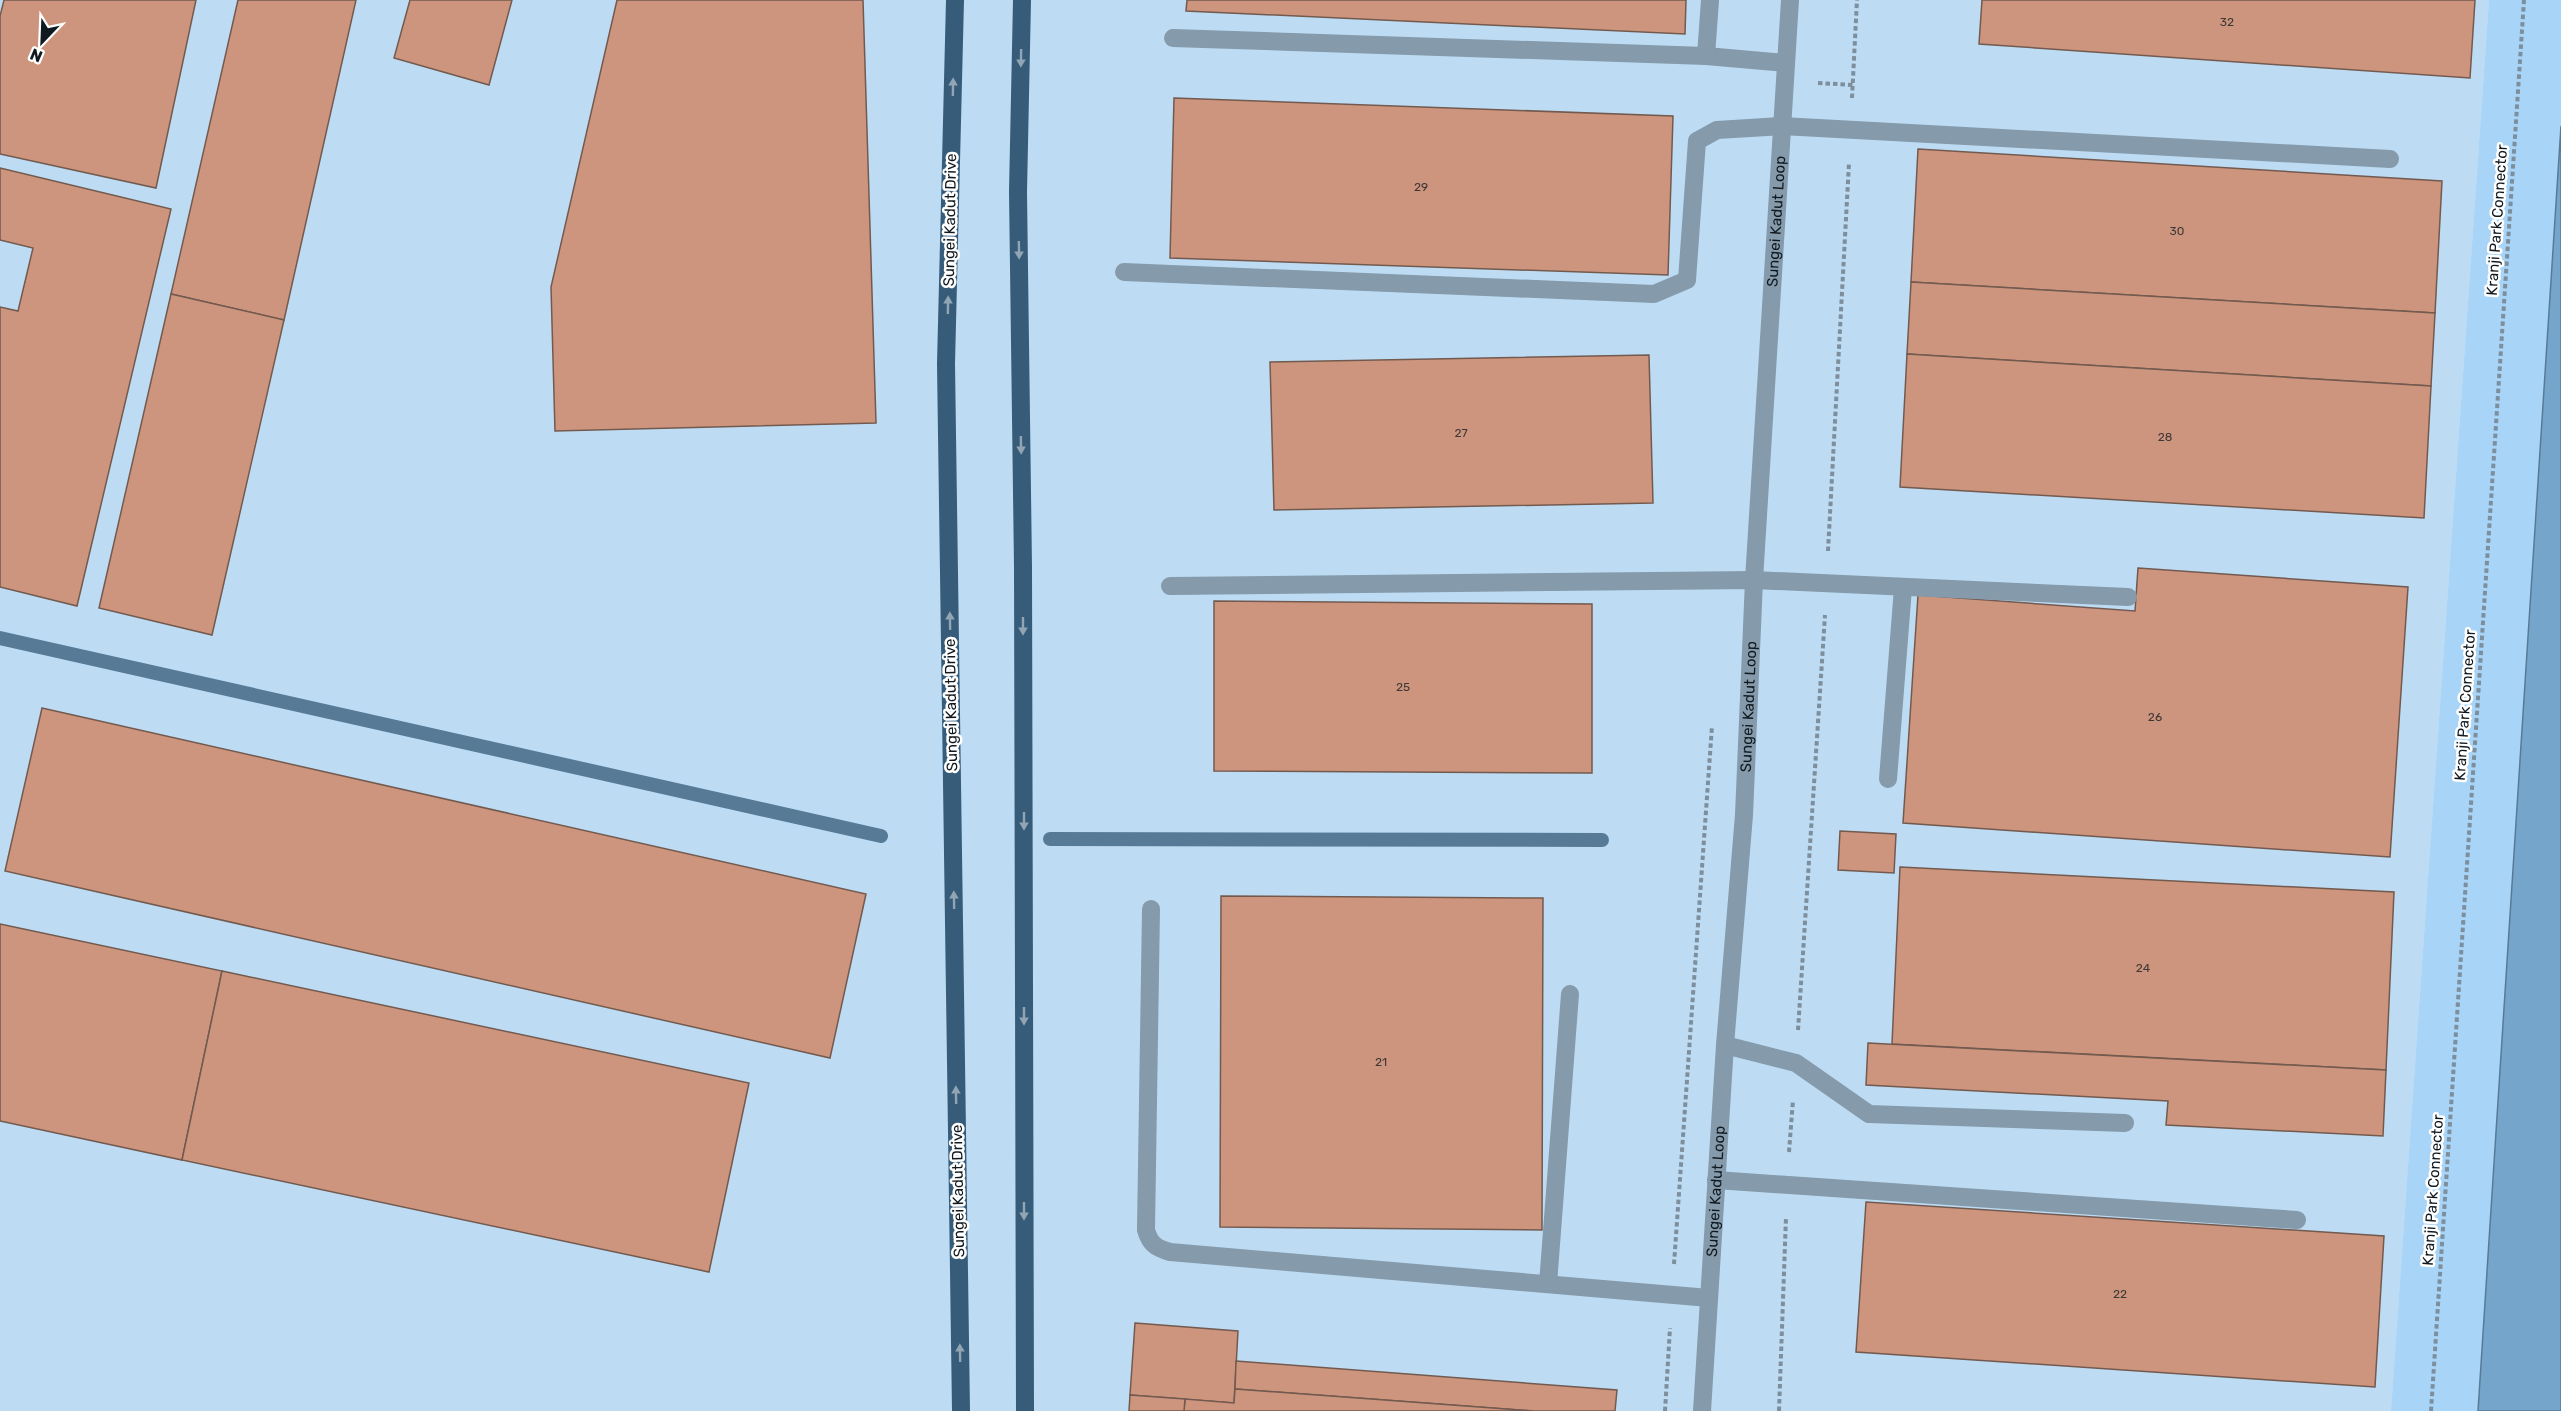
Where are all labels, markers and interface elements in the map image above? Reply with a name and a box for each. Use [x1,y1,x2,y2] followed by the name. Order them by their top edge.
[12,12,72,72] north arrow
[2220,15,2234,29] house number: 32
[27,44,45,66] text: N
[1016,49,1026,68] one-way arrow
[948,78,958,97] one-way arrow
[2483,144,2511,296] street label: Kranji Park Connector
[940,153,960,287] street label: Sungei Kadut Drive
[1763,155,1789,288] street label: Sungei Kadut Loop
[1414,180,1428,194] house number: 29
[2170,224,2184,238] house number: 30
[1014,241,1024,260] one-way arrow
[943,296,953,315] one-way arrow
[1454,426,1468,440] house number: 27
[2158,430,2172,444] house number: 28
[1017,436,1026,455] one-way arrow
[945,611,955,630] one-way arrow
[1018,616,1028,635] one-way arrow
[2451,629,2479,781] street label: Kranji Park Connector
[941,638,961,772] street label: Sungei Kadut Drive
[1737,641,1760,773] street label: Sungei Kadut Loop
[1396,680,1410,694] house number: 25
[2148,710,2162,724] house number: 26
[1019,811,1029,830] one-way arrow
[949,890,958,909] one-way arrow
[2136,961,2151,975] house number: 24
[1019,1006,1029,1025] one-way arrow
[1375,1055,1387,1069] house number: 21
[951,1085,961,1104] one-way arrow
[2419,1114,2447,1266] street label: Kranji Park Connector
[948,1124,968,1258] street label: Sungei Kadut Drive
[1703,1125,1729,1258] street label: Sungei Kadut Loop
[1019,1201,1029,1220] one-way arrow
[2113,1287,2127,1301] house number: 22
[955,1343,965,1362] one-way arrow

